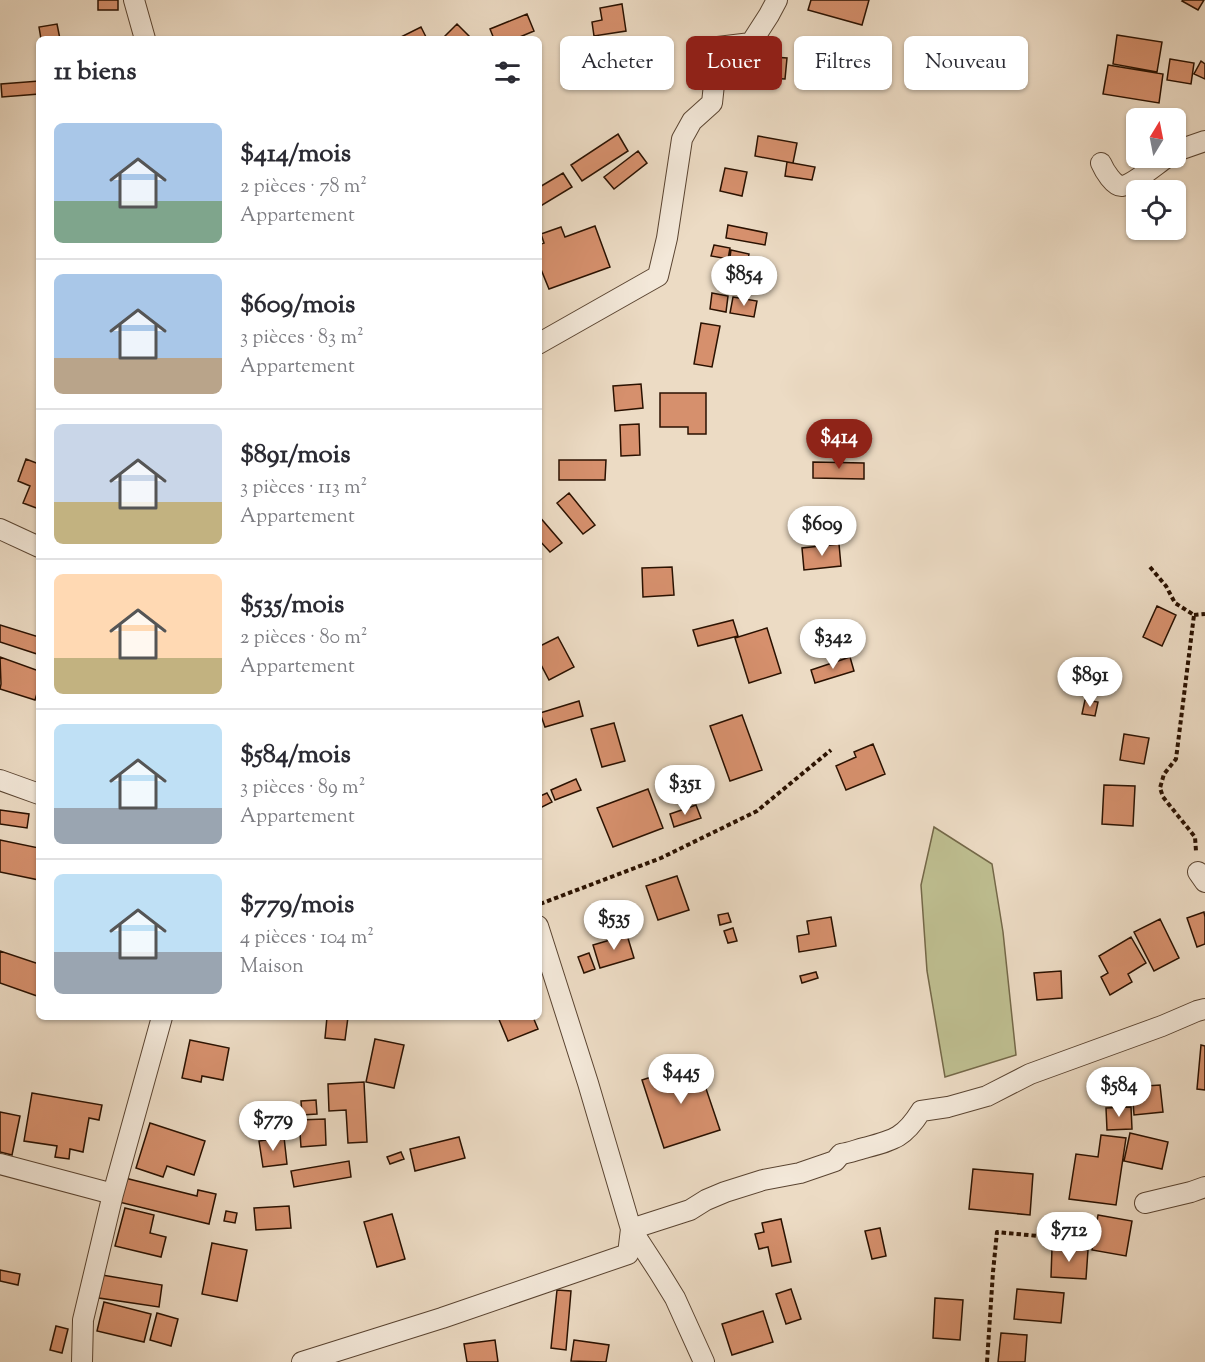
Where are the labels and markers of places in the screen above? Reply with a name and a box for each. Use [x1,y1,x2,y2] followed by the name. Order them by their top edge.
[708,256,780,307] pin: $854
[803,419,875,470] pin: $414
[786,506,858,557] pin: $609
[797,619,869,670] pin: $342
[1054,657,1126,708] pin: $891
[649,765,721,816] pin: $351
[578,900,650,951] pin: $535
[645,1054,717,1105] pin: $445
[1083,1067,1155,1118] pin: $584
[237,1101,309,1152] pin: $779
[1033,1212,1105,1263] pin: $712

